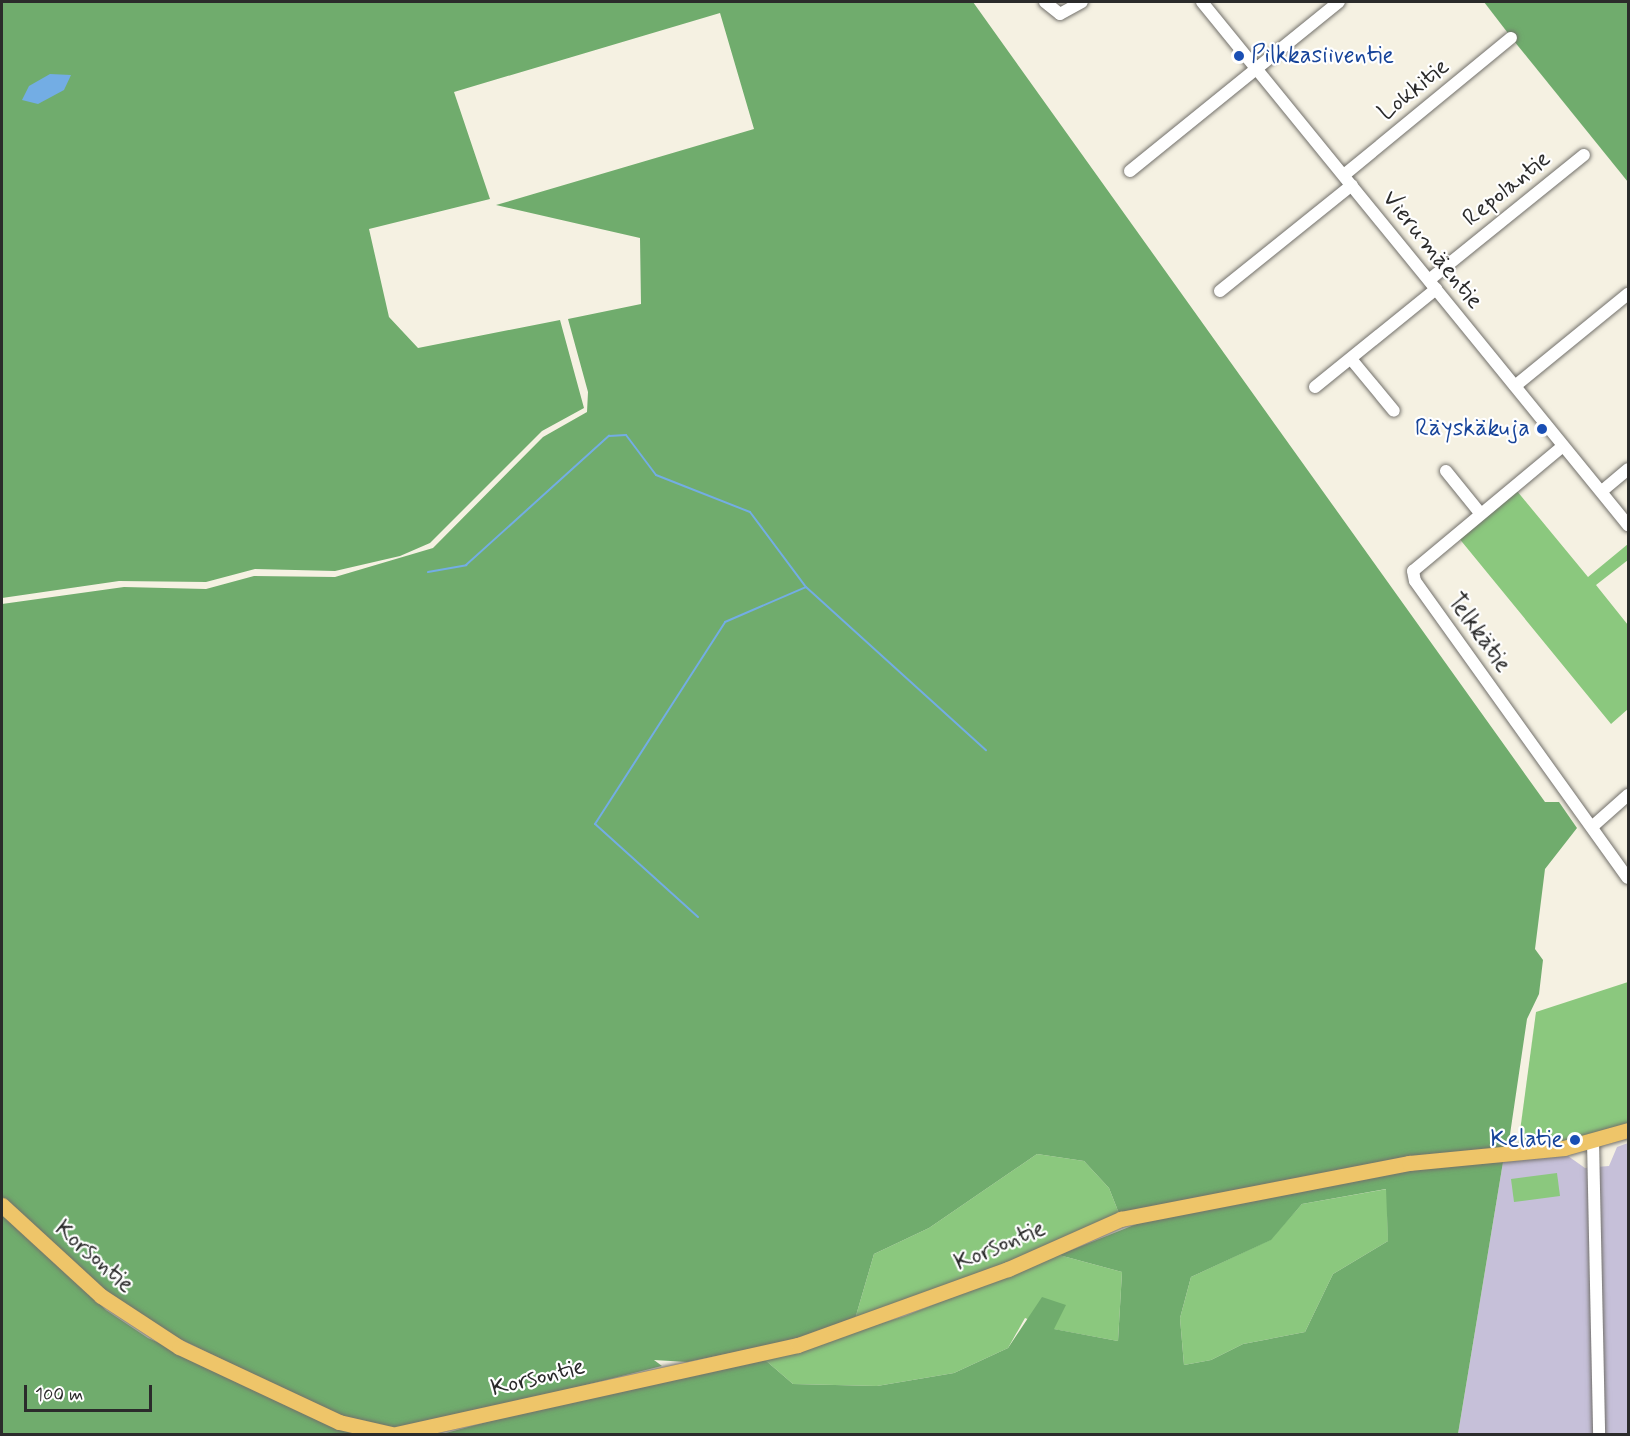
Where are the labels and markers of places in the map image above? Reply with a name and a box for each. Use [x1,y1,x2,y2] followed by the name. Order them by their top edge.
[1251,42,1394,70] place label: Pilkkasiiventie
[1232,49,1246,63] marker: Pilkkasiiventie
[1415,415,1530,443] place label: Räyskäkuja
[1535,422,1549,436] marker: Räyskäkuja
[1490,1126,1563,1154] place label: Kelatie
[1568,1133,1582,1147] marker: Kelatie

